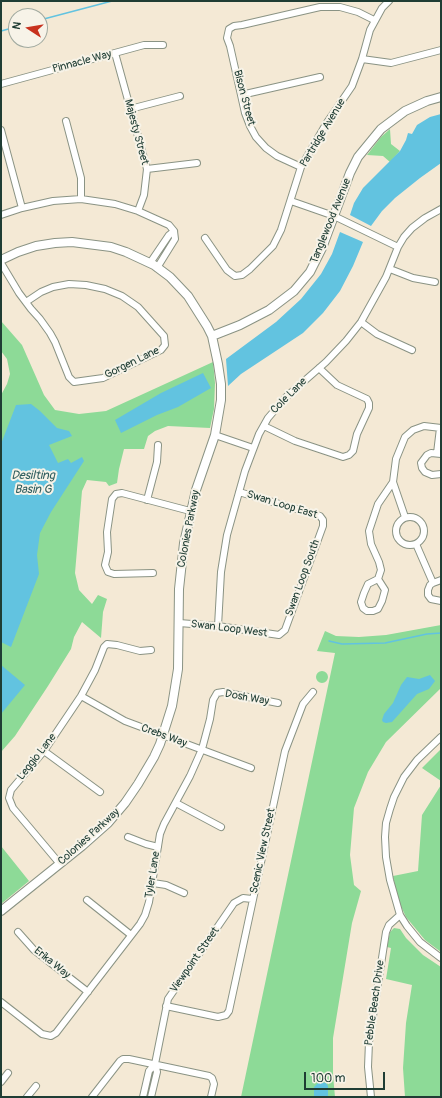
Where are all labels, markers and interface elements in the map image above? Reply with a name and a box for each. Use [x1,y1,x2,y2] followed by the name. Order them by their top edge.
[8,8,48,48] north arrow
[10,21,24,31] text: N
[51,48,113,76] street label: Pinnacle Way
[230,69,258,127] street label: Bison Street
[297,96,349,170] street label: Partridge Avenue
[121,98,151,166] street label: Majesty Street
[308,176,354,266] street label: Tanglewood Avenue
[103,344,161,382] street label: Gorgen Lane
[268,375,310,417] street label: Cole Lane
[11,469,55,497] water label: Desilting Basin G
[245,488,319,522] street label: Swan Loop East
[175,489,203,569] street label: Colonies Parkway
[283,538,323,618] street label: Swan Loop South
[190,618,268,640] street label: Swan Loop West
[224,688,270,708] street label: Dosh Way
[139,722,189,750] street label: Crebs Way
[15,731,59,783] street label: Leggio Lane
[55,806,123,868] street label: Colonies Parkway
[248,807,278,895] street label: Scenic View Street
[143,851,163,899] street label: Tyler Lane
[167,925,223,995] street label: Viewpoint Street
[31,944,73,982] street label: Erika Way
[362,959,388,1047] street label: Pebble Beach Drive
[306,1064,387,1090] scale bar
[311,1071,345,1086] text: 100 m

